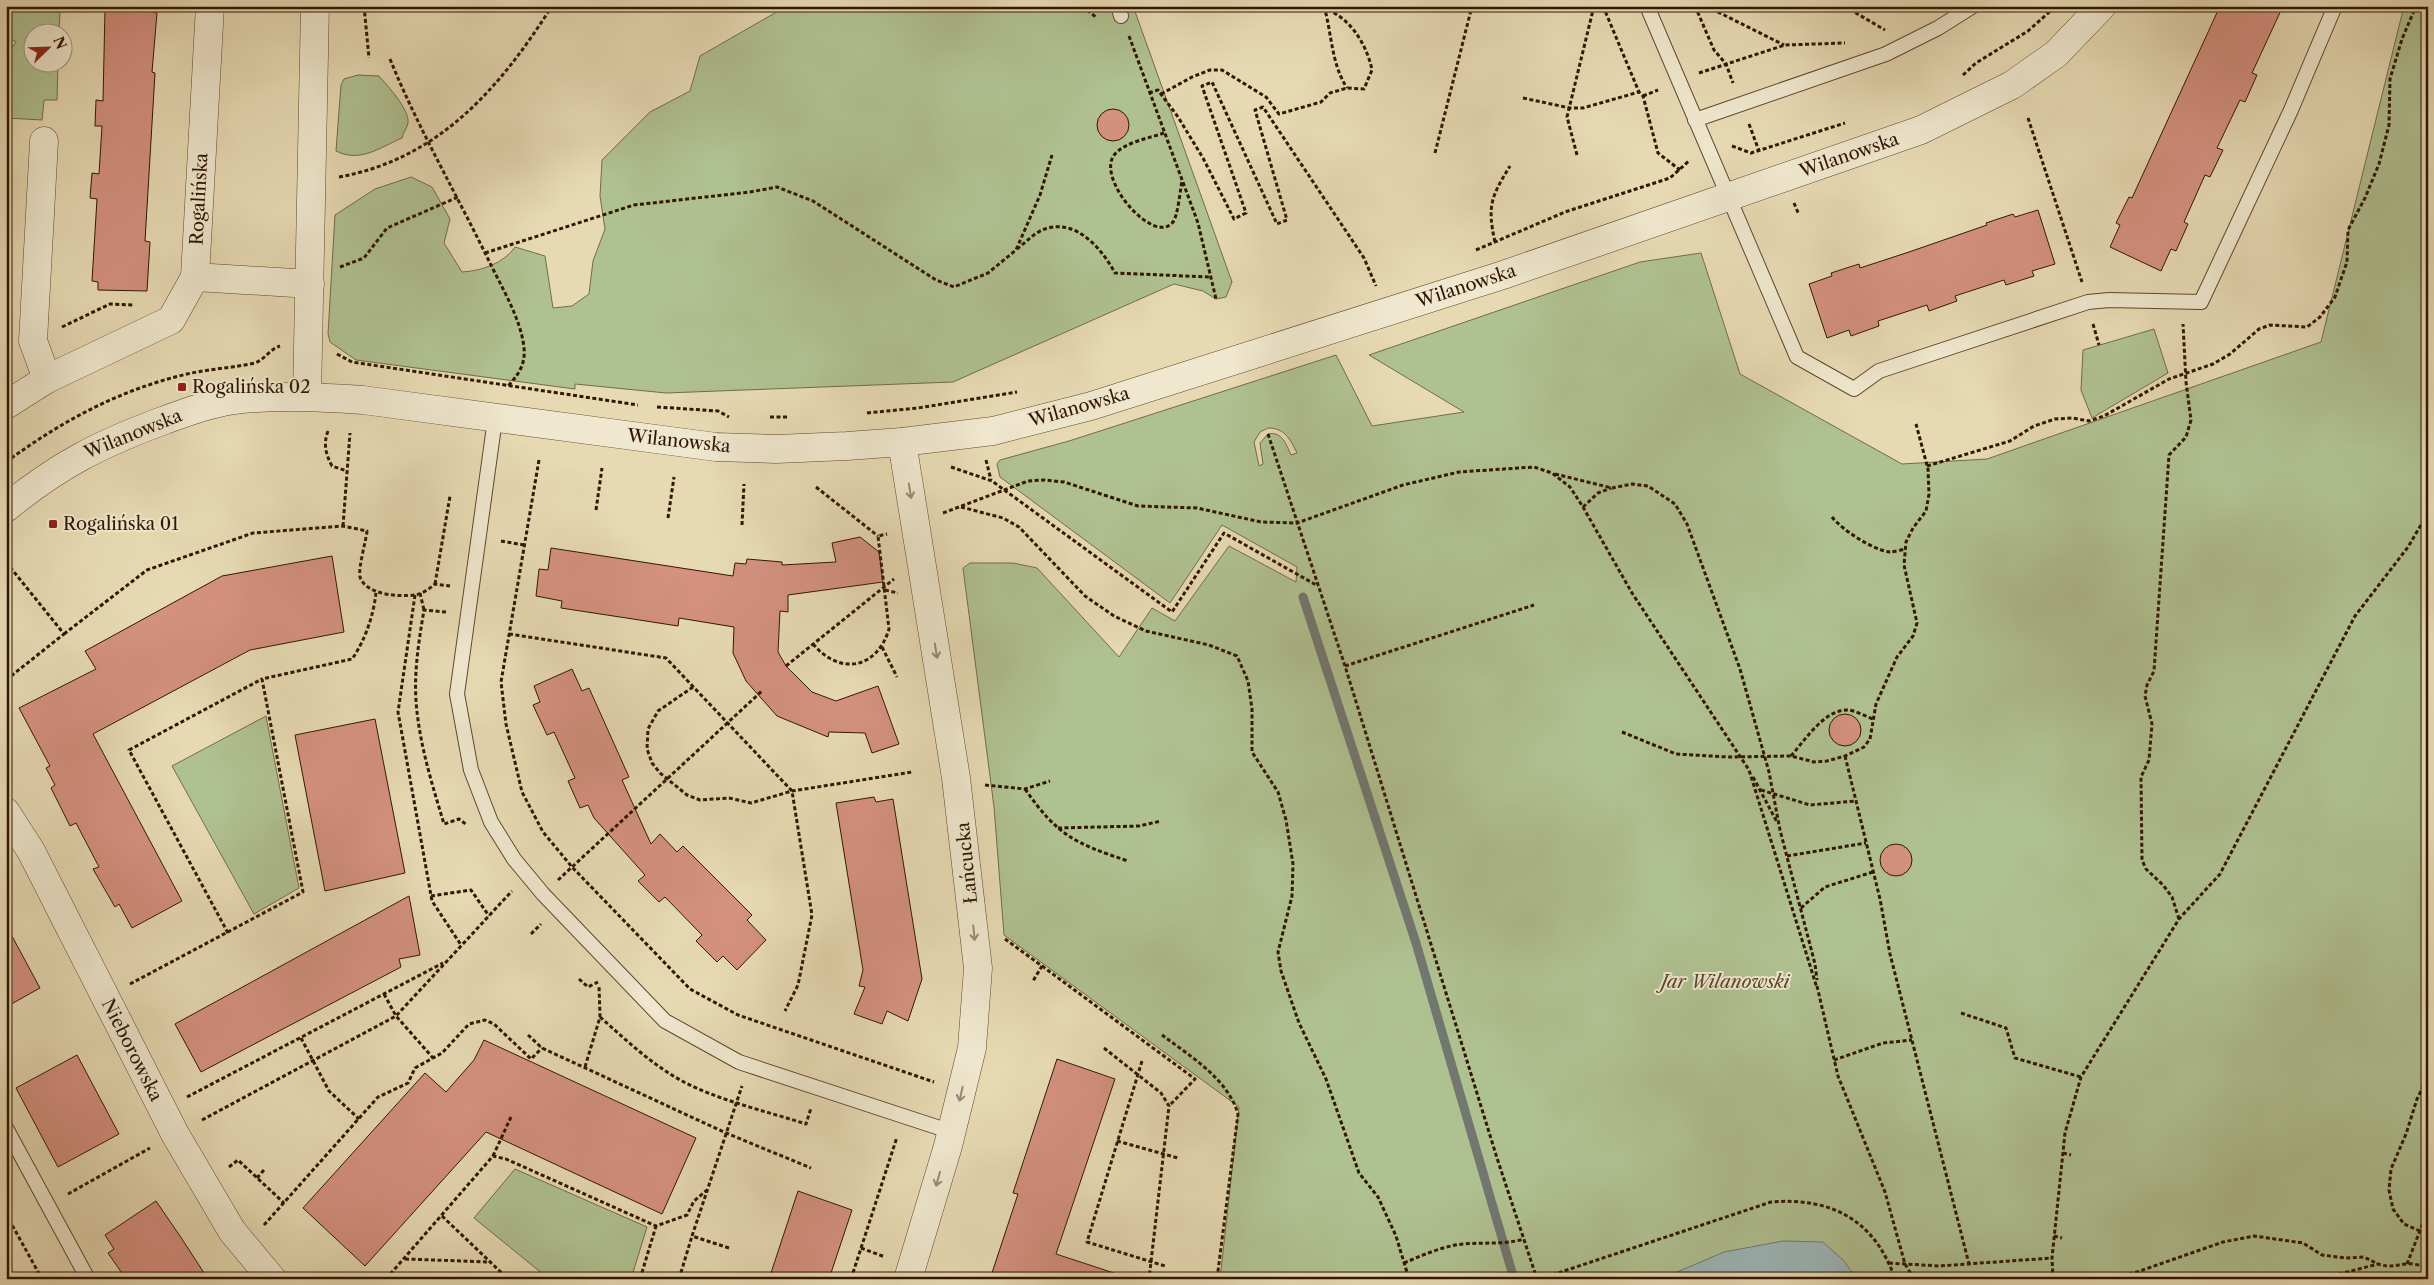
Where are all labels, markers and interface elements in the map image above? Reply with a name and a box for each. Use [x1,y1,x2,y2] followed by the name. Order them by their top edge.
[22,22,72,72] north arrow
[49,34,71,52] text: N
[1795,128,1902,183] street label: Wilanowska
[186,152,212,246] street label: Rogalińska
[1412,259,1519,313] street label: Wilanowska
[192,376,311,398] place label: Rogalińska 02
[176,381,188,393] marker: Rogalińska 02
[1025,382,1132,432] street label: Wilanowska
[80,404,186,464] street label: Wilanowska
[625,425,732,457] street label: Wilanowska
[905,482,915,498] one-way arrow
[63,513,179,535] place label: Rogalińska 01
[47,518,59,530] marker: Rogalińska 01
[931,643,941,659] one-way arrow
[952,821,982,905] street label: Łańcucka
[969,925,979,941] one-way arrow
[1656,971,1791,993] park label: Jar Wilanowski
[97,995,167,1105] street label: Nieborowska
[956,1086,965,1102] one-way arrow
[933,1170,943,1186] one-way arrow

